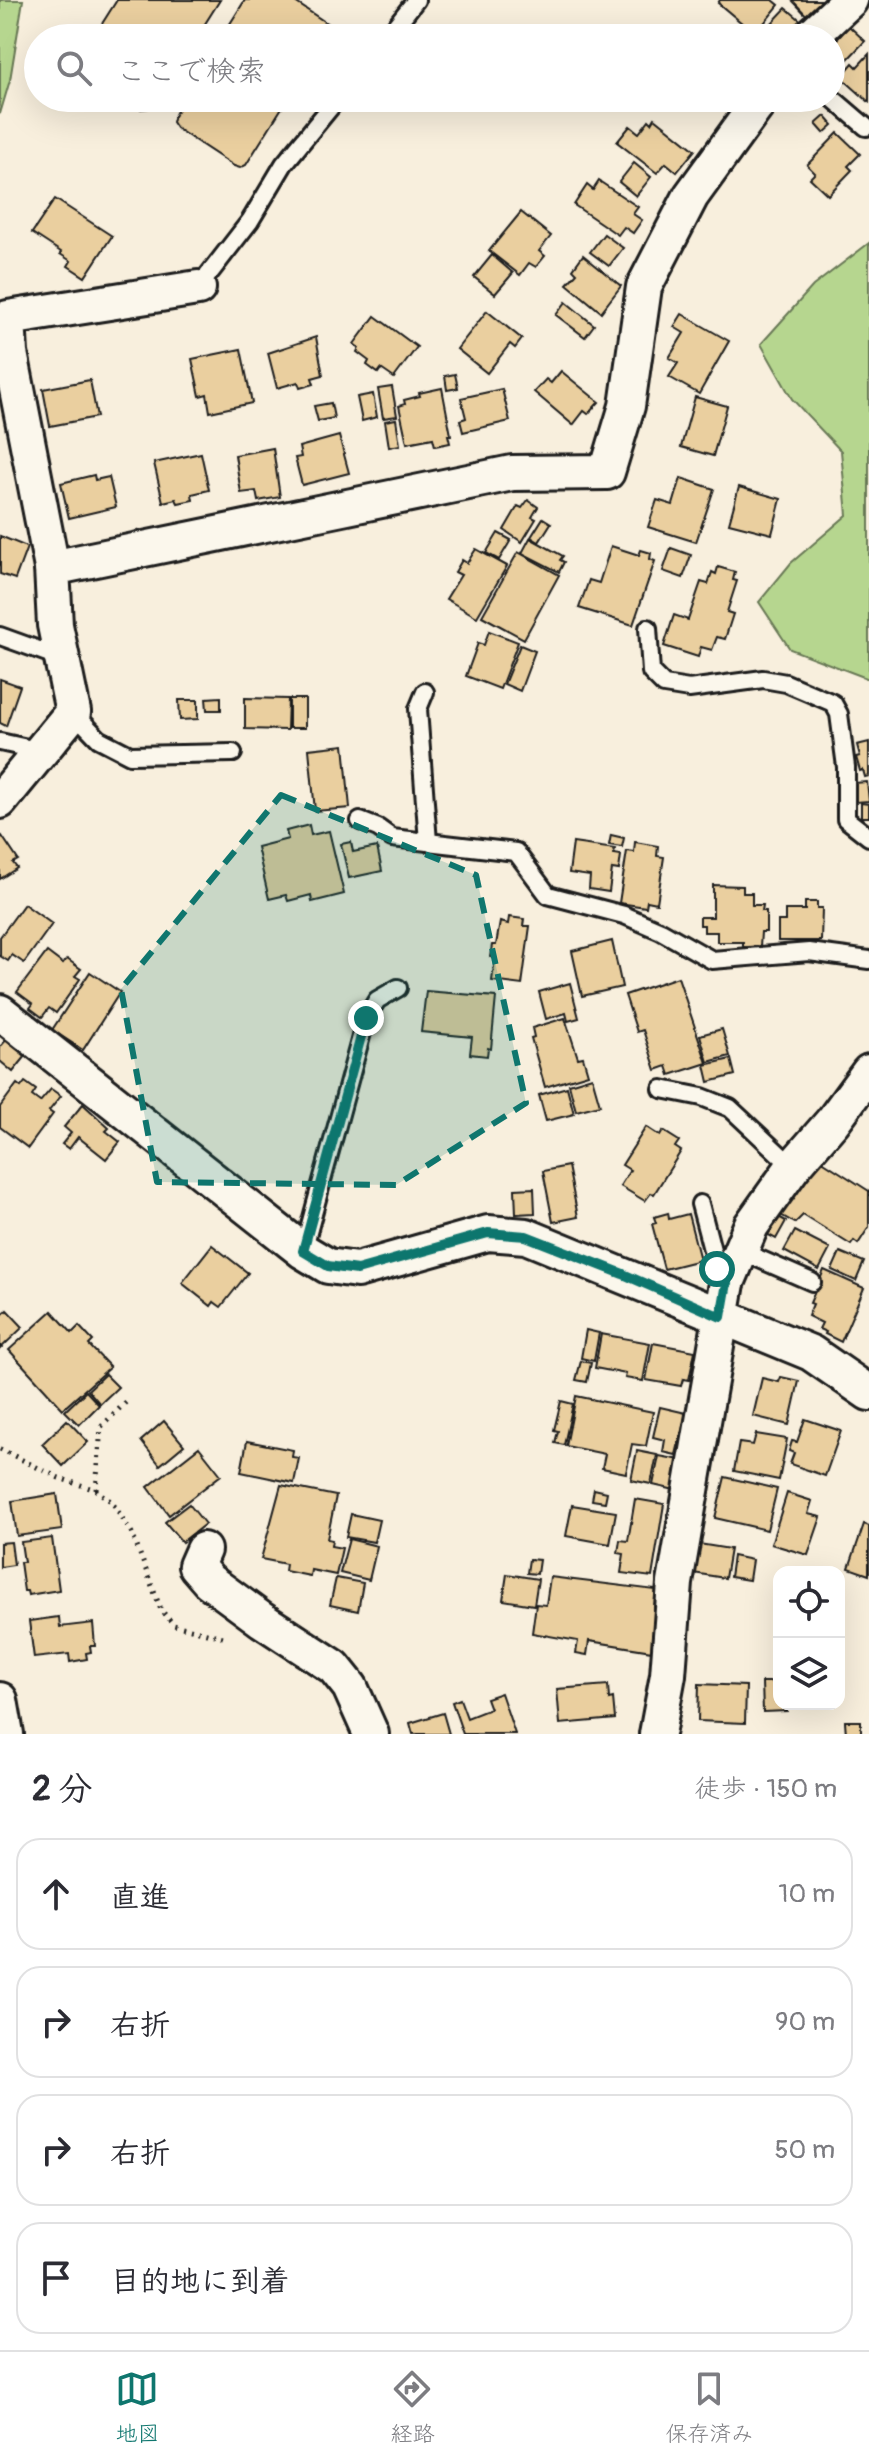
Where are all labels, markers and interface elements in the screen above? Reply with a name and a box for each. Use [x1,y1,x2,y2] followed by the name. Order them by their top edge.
[24,24,845,112] search box
[52,46,96,90] icon: search
[116,53,266,90] text: ここで検索
[348,1000,384,1036] route end
[699,1251,735,1287] route start
[773,1566,845,1710] map controls
[773,1566,845,1638] button: locate
[773,1638,845,1710] button: layers
[32,1768,92,1811] text: 2 分
[695,1773,837,1805] text: 徒歩 · 150 m
[34,1872,78,1916] icon: ahead
[778,1878,835,1910] text: 10 m
[110,1879,170,1916] text: 直進
[34,2000,78,2044] icon: right
[775,2006,835,2038] text: 90 m
[110,2007,170,2044] text: 右折
[34,2128,78,2172] icon: right
[774,2134,835,2166] text: 50 m
[110,2135,170,2172] text: 右折
[34,2256,78,2300] icon: arrive
[110,2263,290,2300] text: 目的地に到着
[115,2367,160,2448] tab: 地図
[390,2367,435,2448] tab: 経路
[665,2367,754,2448] tab: 保存済み

